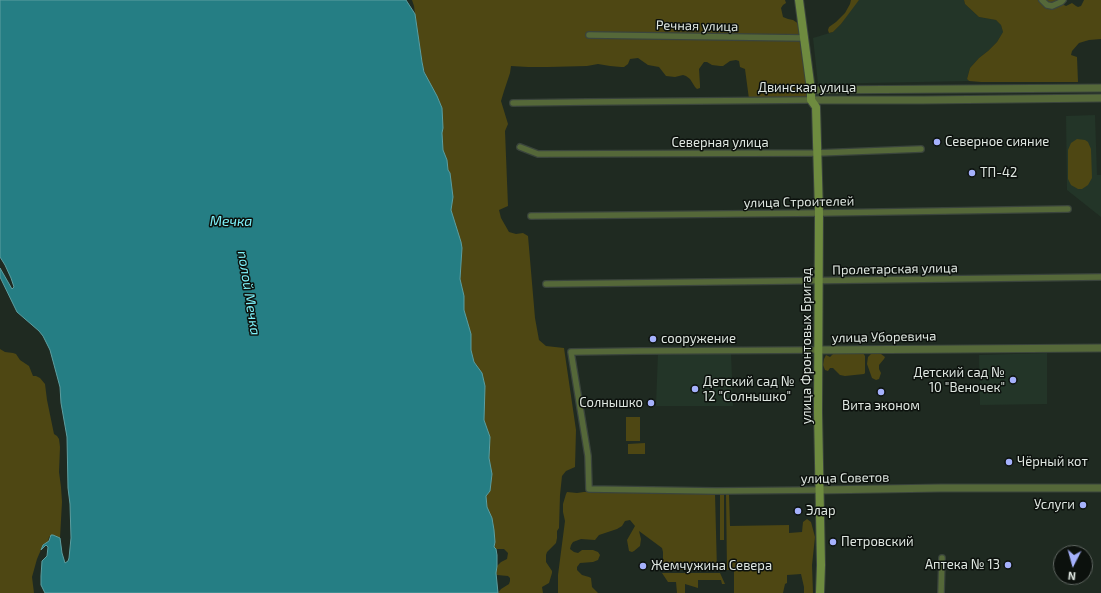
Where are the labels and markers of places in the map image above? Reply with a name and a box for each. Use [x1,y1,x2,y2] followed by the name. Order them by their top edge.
[945,134,1049,150] place label: Северное сияние
[932,137,942,147] marker: Северное сияние
[980,165,1017,181] place label: ТП-42
[967,168,977,178] marker: ТП-42
[661,331,736,347] place label: сооружение
[648,334,658,344] marker: сооружение
[913,365,1005,396] place label: Детский сад № 10 "Веночек"
[703,374,795,405] place label: Детский сад № 12 "Солнышко"
[1008,375,1018,385] marker: Детский сад № 10 "Веночек"
[690,384,700,394] marker: Детский сад № 12 "Солнышко"
[876,387,886,397] marker: Вита эконом
[579,395,643,411] place label: Солнышко
[646,398,656,408] marker: Солнышко
[842,398,920,414] place label: Вита эконом
[1017,454,1088,470] place label: Чёрный кот
[1004,457,1014,467] marker: Чёрный кот
[1034,497,1075,513] place label: Услуги
[1078,500,1088,510] marker: Услуги
[806,503,835,519] place label: Элар
[793,506,803,516] marker: Элар
[841,534,914,550] place label: Петровский
[828,537,838,547] marker: Петровский
[925,557,1000,573] place label: Аптека № 13
[651,558,772,574] place label: Жемчужина Севера
[1003,560,1013,570] marker: Аптека № 13
[638,561,648,571] marker: Жемчужина Севера

